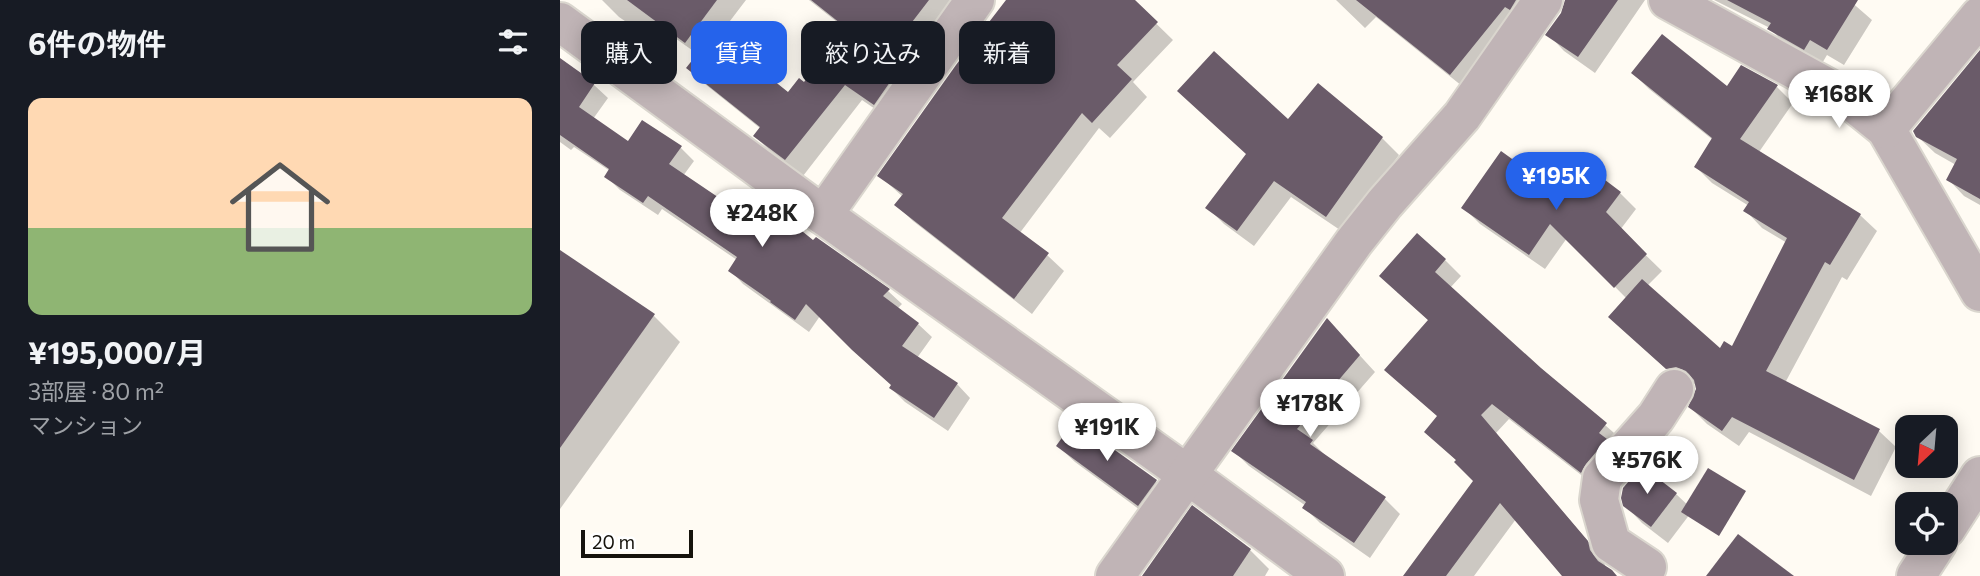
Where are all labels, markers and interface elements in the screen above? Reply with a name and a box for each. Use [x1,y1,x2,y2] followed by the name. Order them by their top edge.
[581,21,677,84] chip: 購入
[691,21,787,84] chip: 賃貸
[801,21,945,84] chip: 絞り込み
[959,21,1055,84] chip: 新着
[494,23,532,61] icon: filters
[28,24,167,61] text: 6件の物件
[1790,71,1888,130] pin: ¥168K
[1804,79,1874,107] text: ¥168K
[217,144,343,270] icon: home
[1507,152,1605,212] pin: ¥195K
[1522,161,1590,189] text: ¥195K
[713,190,811,249] pin: ¥248K
[726,198,798,226] text: ¥248K
[28,333,206,370] text: ¥195,000/月
[28,377,164,405] text: 3部屋 · 80 m²
[1261,380,1359,439] pin: ¥178K
[1276,388,1344,416] text: ¥178K
[1058,404,1156,463] pin: ¥191K
[28,411,143,439] text: マンション
[1074,412,1140,440] text: ¥191K
[1895,415,1958,478] north arrow
[1895,415,1958,555] map controls
[1598,436,1696,496] pin: ¥576K
[1611,445,1683,473] text: ¥576K
[1895,492,1958,555] button: locate
[581,527,693,559] scale bar
[592,530,635,553] text: 20 m

